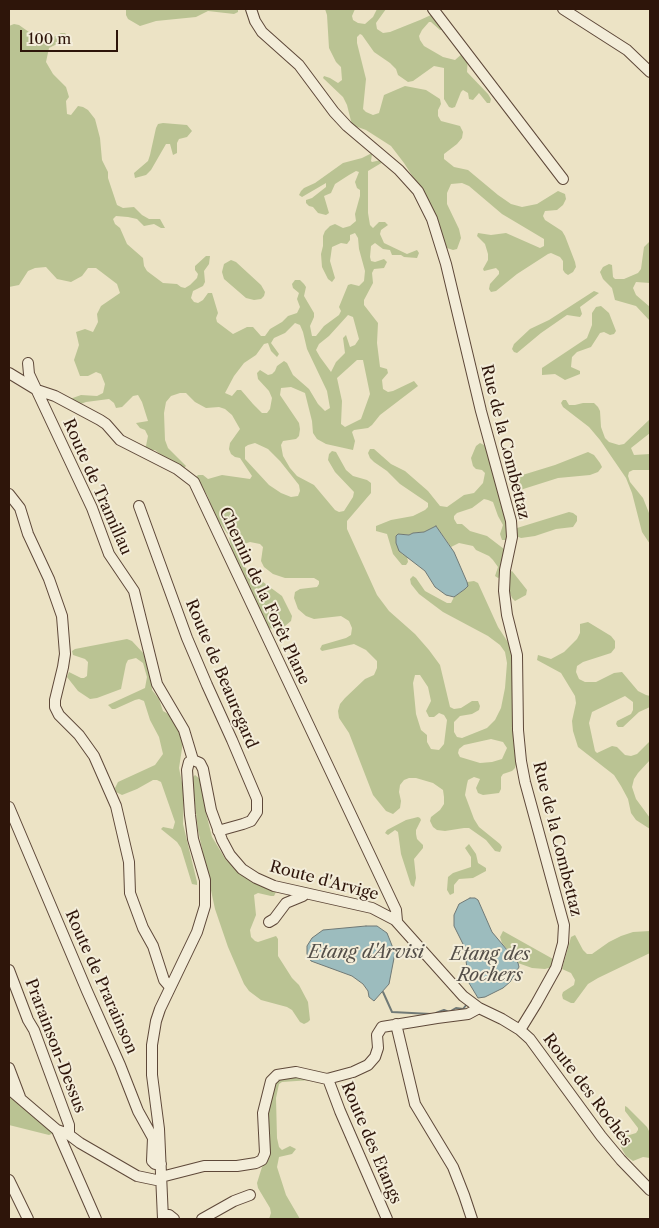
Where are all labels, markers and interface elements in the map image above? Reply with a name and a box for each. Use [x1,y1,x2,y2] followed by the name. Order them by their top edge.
[22,20,120,52] scale bar
[28,29,71,48] text: 100 m
[476,363,534,521] street label: Rue de la Combettaz
[58,416,136,558] street label: Route de Tramillau
[214,504,314,688] street label: Chemin de la Forêt Plane
[181,597,261,751] street label: Route de Beauregard
[528,760,586,918] street label: Rue de la Combettaz
[268,857,380,905] street label: Route d'Arvige
[61,907,141,1057] street label: Route de Prarainson
[308,942,424,964] water label: Etang d'Arvisi
[450,944,530,986] water label: Etang des Rochers
[21,976,89,1116] street label: Prarainson-Dessus
[538,1030,636,1150] street label: Route des Rochés
[337,1079,405,1207] street label: Route des Etangs

